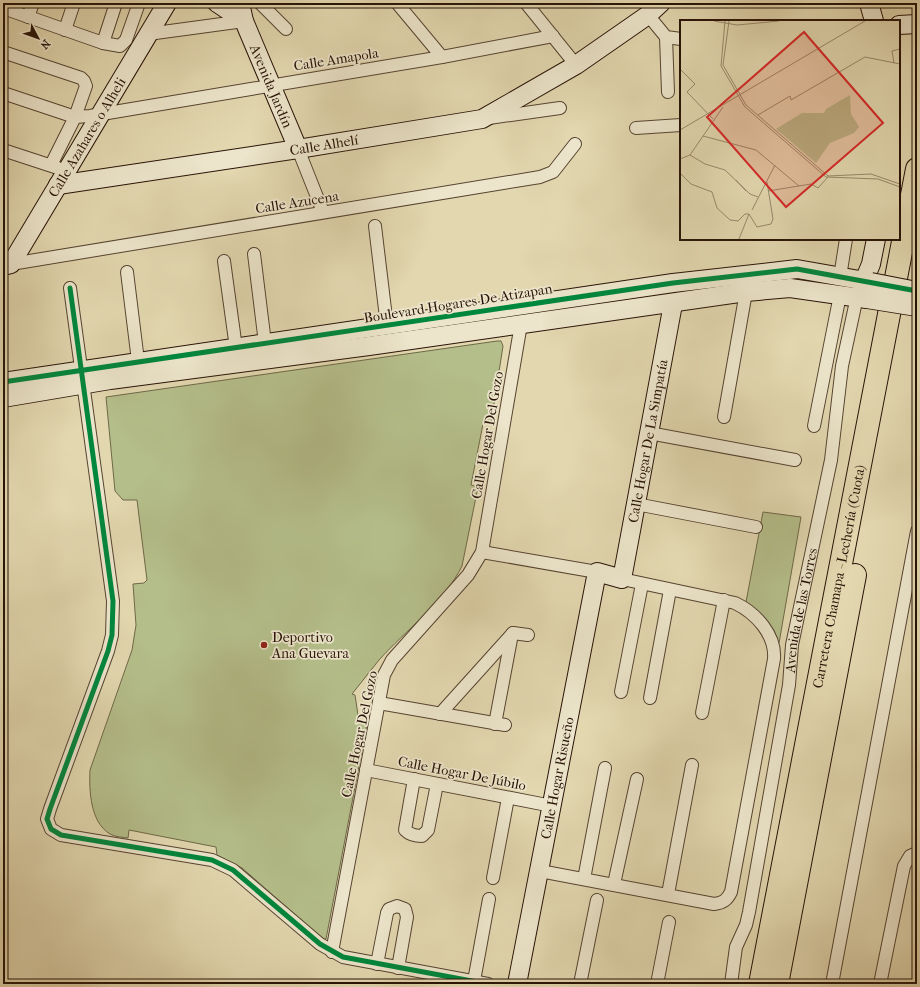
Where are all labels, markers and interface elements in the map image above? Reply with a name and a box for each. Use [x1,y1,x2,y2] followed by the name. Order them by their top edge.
[18,18,58,58] north arrow
[680,20,900,240] inset map
[37,37,53,52] text: N
[245,41,296,130] street label: Avenida Jardín
[292,44,380,75] street label: Calle Amapola
[45,75,130,200] street label: Calle Azahares o Alheli
[289,131,360,159] street label: Calle Alhelí
[254,187,341,217] street label: Calle Azucena
[363,280,554,327] street label: Boulevard Hogares De Atizapan
[625,358,672,524] street label: Calle Hogar De La Simpatía
[468,370,507,500] street label: Calle Hogar Del Gozo
[809,463,869,690] street label: Carretera Chamapa - Lechería (Cuota)
[782,546,821,675] street label: Avenida de las Torres
[271,629,350,662] place label: Deportivo Ana Guevara
[259,640,269,650] marker: Deportivo Ana Guevara
[338,669,381,799] street label: Calle Hogar Del Gozo
[537,715,578,840] street label: Calle Hogar Risueño
[396,753,527,794] street label: Calle Hogar De Júbilo

